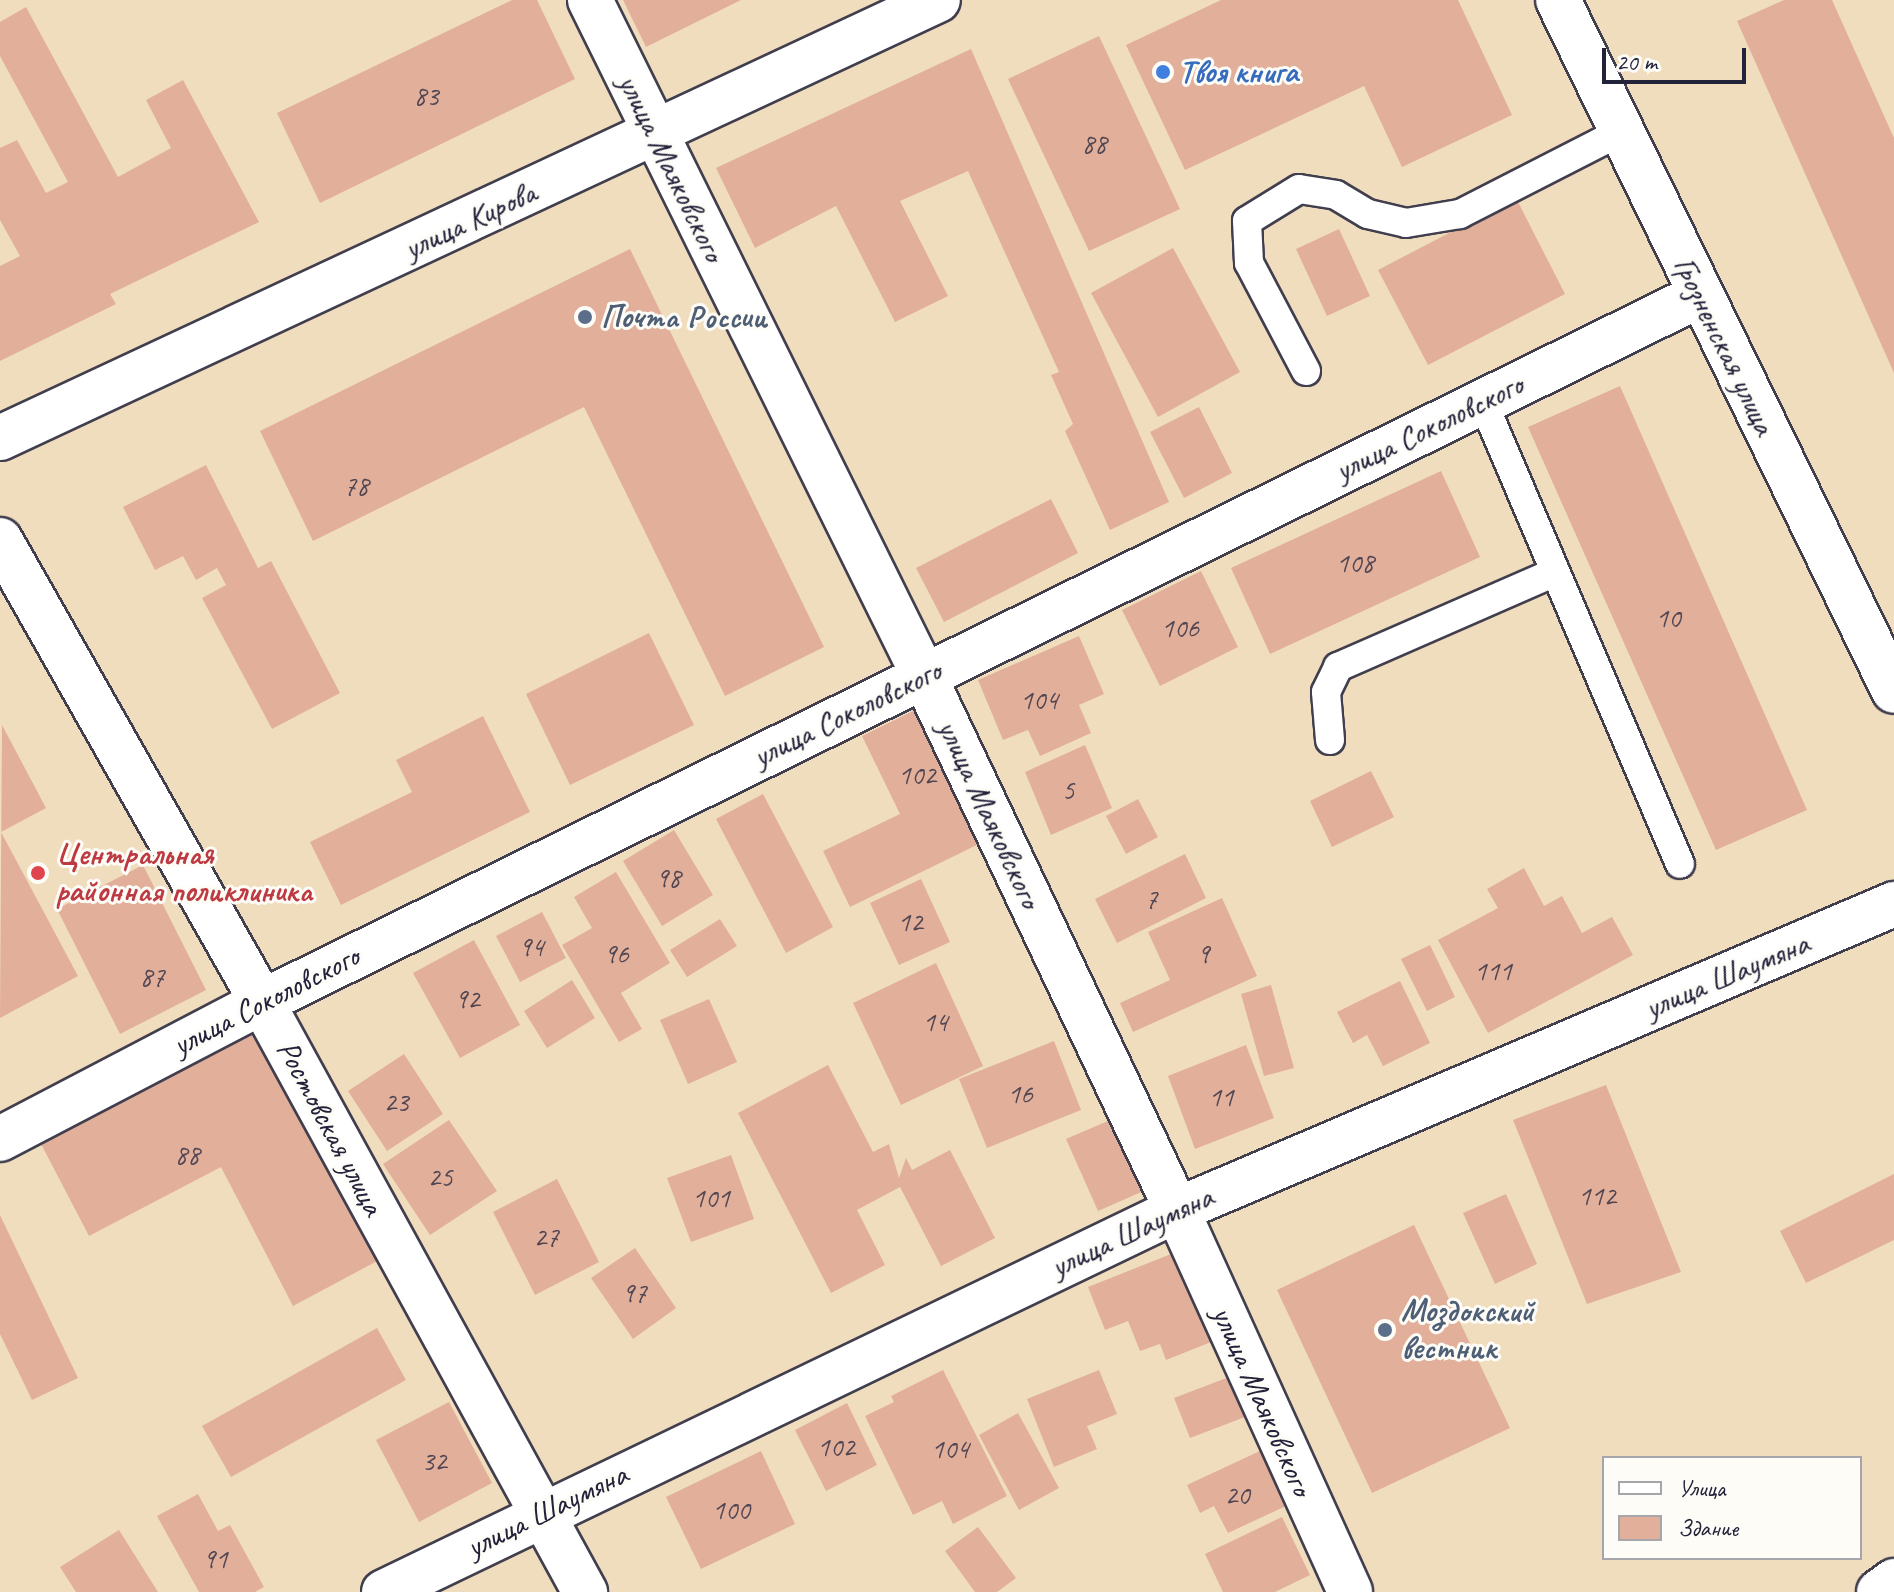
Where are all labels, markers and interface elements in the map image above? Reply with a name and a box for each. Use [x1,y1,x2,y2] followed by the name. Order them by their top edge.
[1606,32,1750,82] scale bar
[1616,47,1657,77] text: 20 m
[1179,53,1297,91] place label: Твоя книга
[1154,63,1172,81] marker: Твоя книга
[609,68,733,268] street label: улица Маяковского
[413,79,439,113] house number: 83
[1081,127,1107,161] house number: 88
[398,174,542,268] street label: улица Кирова
[1664,250,1784,442] street label: Грозненская улица
[601,298,764,336] place label: Почта России
[576,308,594,326] marker: Почта России
[1330,367,1528,489] street label: улица Соколовского
[343,469,369,503] house number: 78
[1336,546,1374,580] house number: 108
[1655,601,1681,635] house number: 10
[1161,611,1199,645] house number: 106
[748,653,946,775] street label: улица Соколовского
[1020,683,1058,717] house number: 104
[929,714,1049,914] street label: улица Маяковского
[898,758,936,792] house number: 102
[1062,773,1074,807] house number: 5
[56,836,314,911] place label: Центральная районная поликлиника
[655,861,681,895] house number: 98
[27,862,49,884] marker: Центральная районная поликлиника
[1145,882,1157,916] house number: 7
[897,905,923,939] house number: 12
[1639,924,1815,1028] street label: улица Шаумяна
[518,930,544,964] house number: 94
[603,937,629,971] house number: 96
[1197,937,1209,971] house number: 9
[168,938,364,1064] street label: улица Соколовского
[1474,954,1512,988] house number: 111
[139,960,165,994] house number: 87
[454,982,480,1016] house number: 92
[922,1005,948,1039] house number: 14
[267,1033,393,1223] street label: Ростовская улица
[1007,1077,1033,1111] house number: 16
[1208,1080,1234,1114] house number: 11
[383,1085,409,1119] house number: 23
[174,1138,200,1172] house number: 88
[427,1160,453,1194] house number: 25
[1045,1178,1219,1286] street label: улица Шаумяна
[1578,1179,1616,1213] house number: 112
[692,1181,730,1215] house number: 101
[533,1220,559,1254] house number: 27
[621,1276,647,1310] house number: 97
[1401,1293,1534,1368] place label: Моздокский вестник
[1203,1300,1321,1502] street label: улица Маяковского
[1376,1321,1394,1339] marker: Моздокский вестник
[817,1430,855,1464] house number: 102
[931,1432,969,1466] house number: 104
[421,1444,447,1478] house number: 32
[460,1456,634,1566] street label: улица Шаумяна
[1602,1456,1862,1560] legend
[1678,1473,1726,1503] text: Улица
[1224,1478,1250,1512] house number: 20
[712,1493,750,1527] house number: 100
[1678,1513,1738,1543] text: Здание
[202,1542,228,1576] house number: 91

